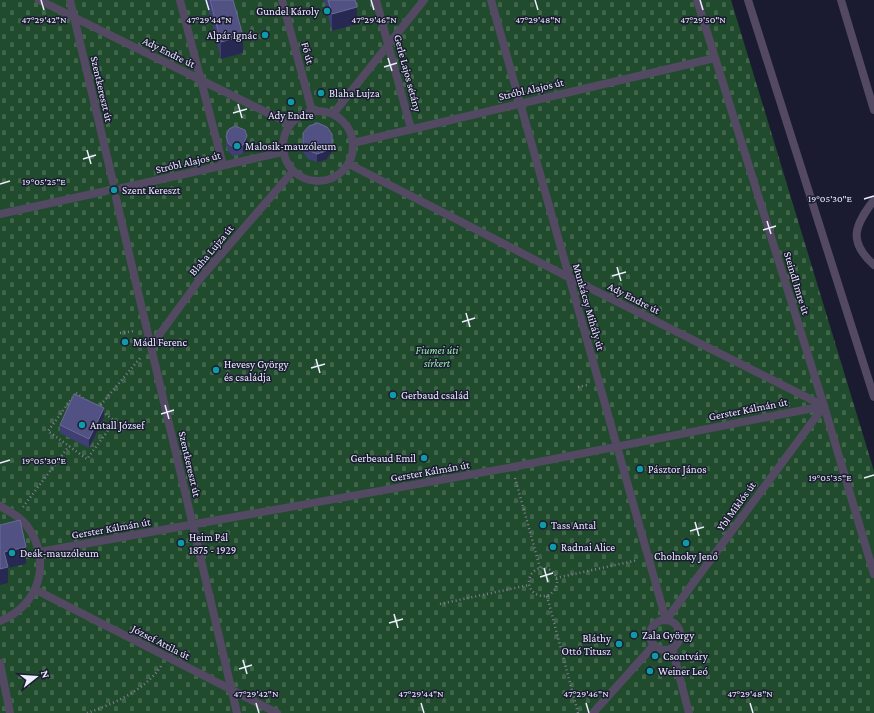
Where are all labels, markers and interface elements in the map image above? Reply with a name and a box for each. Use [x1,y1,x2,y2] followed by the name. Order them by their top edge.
[256,5,320,18] place label: Gundel Károly
[322,6,332,16] marker: Gundel Károly
[22,14,67,25] text: 47°29'42"N
[186,14,232,25] text: 47°29'44"N
[351,14,397,25] text: 47°29'46"N
[515,14,561,25] text: 47°29'48"N
[680,14,726,25] text: 47°29'50"N
[207,29,257,42] place label: Alpár Ignác
[260,30,270,40] marker: Alpár Ignác
[391,33,424,114] street label: Gerle Lajos sétány
[140,34,198,71] street label: Ady Endre út
[299,41,317,66] street label: Fő út
[89,55,115,123] street label: Szentkereszt út
[497,76,565,103] street label: Stróbl Alajos út
[329,87,380,100] place label: Blaha Lujza
[316,88,326,98] marker: Blaha Lujza
[286,97,296,107] marker: Ady Endre
[268,109,314,122] place label: Ady Endre
[245,140,336,152] place label: Malosik-mauzóleum
[232,141,242,151] marker: Malosik-mauzóleum
[154,149,222,176] street label: Stróbl Alajos út
[22,176,66,187] text: 19°05'25"E
[122,184,181,196] place label: Szent Kereszt
[109,185,119,195] marker: Szent Kereszt
[808,193,853,204] text: 19°05'30"E
[186,222,237,278] street label: Blaha Lujza út
[782,250,812,316] street label: Steindl Imre út
[570,262,607,352] street label: Munkácsy Mihály út
[605,280,662,317] street label: Ady Endre út
[133,336,187,348] place label: Mádl Ferenc
[120,337,130,347] marker: Mádl Ferenc
[416,344,458,369] park label: Fiumei úti sírkert
[224,358,290,384] place label: Hevesy György és családja
[211,365,221,375] marker: Hevesy György és családja
[401,389,469,401] place label: Gerbaud család
[388,390,398,400] marker: Gerbaud család
[708,395,789,423] street label: Gerster Kálmán út
[90,419,145,432] place label: Antall József
[77,420,87,430] marker: Antall József
[177,430,203,498] street label: Szentkereszt út
[351,452,416,464] place label: Gerbeaud Emil
[419,453,429,463] marker: Gerbeaud Emil
[22,455,67,466] text: 19°05'30"E
[390,458,471,484] street label: Gerster Kálmán út
[648,463,706,476] place label: Pásztor János
[635,464,645,474] marker: Pásztor János
[808,472,852,483] text: 19°05'35"E
[714,479,758,533] street label: Ybl Miklós út
[71,515,152,541] street label: Gerster Kálmán út
[551,519,596,531] place label: Tass Antal
[538,520,548,530] marker: Tass Antal
[189,531,236,556] place label: Heim Pál 1875 - 1929
[176,538,186,548] marker: Heim Pál 1875 - 1929
[681,538,691,548] marker: Cholnoky Jenő
[561,541,615,553] place label: Radnai Alice
[548,542,558,552] marker: Radnai Alice
[20,547,99,559] place label: Deák-mauzóleum
[7,548,17,558] marker: Deák-mauzóleum
[654,550,718,563] place label: Cholnoky Jenő
[129,622,192,663] street label: József Attila út
[642,629,695,642] place label: Zala György
[629,630,639,640] marker: Zala György
[562,632,612,657] place label: Bláthy Ottó Titusz
[614,639,624,649] marker: Bláthy Ottó Titusz
[663,650,709,663] place label: Csontváry
[650,651,660,661] marker: Csontváry
[16,657,56,697] north arrow
[658,665,708,677] place label: Weiner Leó
[645,666,655,676] marker: Weiner Leó
[39,669,53,680] text: N
[234,688,279,699] text: 47°29'42"N
[398,688,444,699] text: 47°29'44"N
[563,688,609,699] text: 47°29'46"N
[727,688,773,699] text: 47°29'48"N

